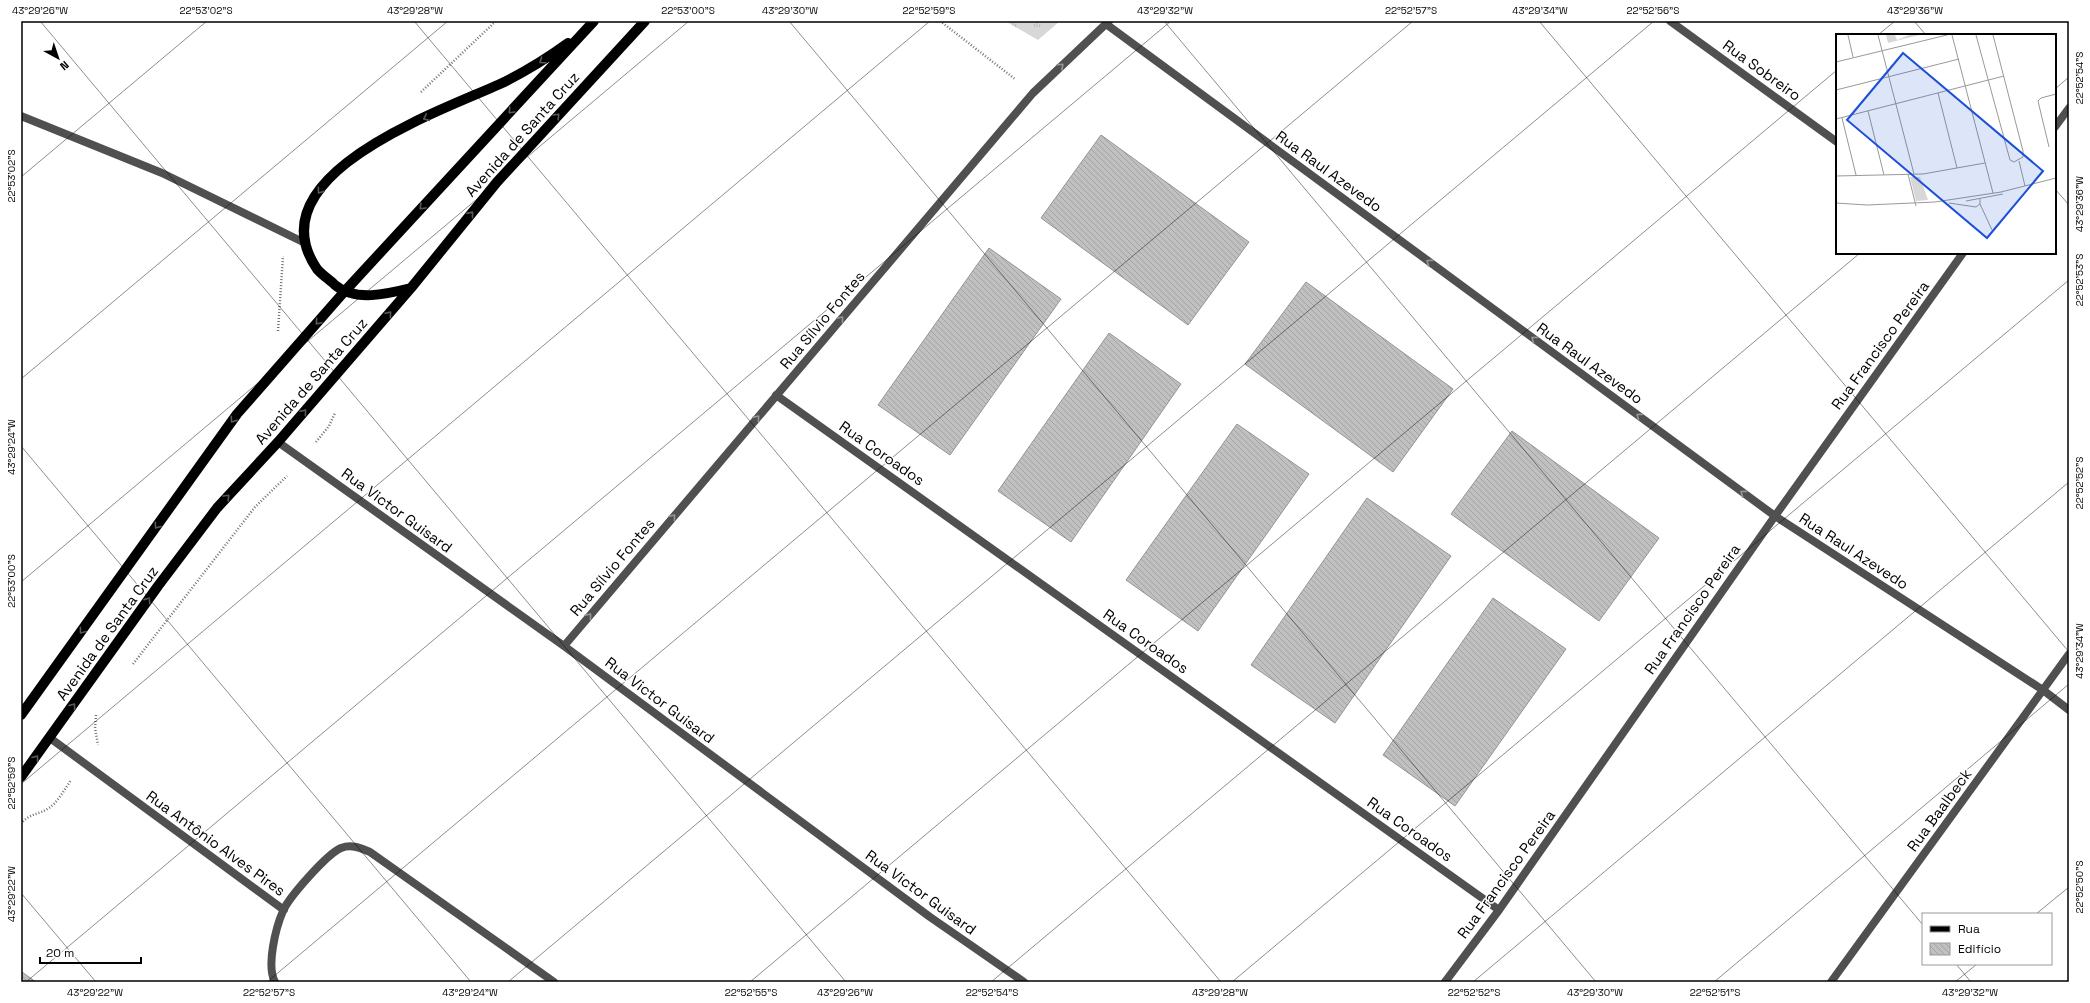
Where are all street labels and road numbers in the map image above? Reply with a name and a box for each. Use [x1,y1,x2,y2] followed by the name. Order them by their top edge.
[1719,35,1805,105] street label: Rua Sobreiro
[461,68,583,200] street label: Avenida de Santa Cruz
[1272,126,1386,216] street label: Rua Raul Azevedo
[775,267,869,373] street label: Rua Sílvio Fontes
[1827,277,1933,413] street label: Rua Francisco Pereira
[251,314,371,448] street label: Avenida de Santa Cruz
[1533,318,1647,408] street label: Rua Raul Azevedo
[836,417,928,489] street label: Rua Coroados
[338,463,456,557] street label: Rua Victor Guisard
[1796,509,1912,593] street label: Rua Raul Azevedo
[565,514,659,620] street label: Rua Sílvio Fontes
[1640,540,1744,678] street label: Rua Francisco Pereira
[52,562,162,704] street label: Avenida de Santa Cruz
[1100,605,1192,677] street label: Rua Coroados
[601,653,719,747] street label: Rua Victor Guisard
[1903,765,1975,855] street label: Rua Baalbeck
[143,786,289,900] street label: Rua Antônio Alves Pires
[1364,793,1456,865] street label: Rua Coroados
[1453,806,1559,942] street label: Rua Francisco Pereira
[862,845,980,939] street label: Rua Victor Guisard

